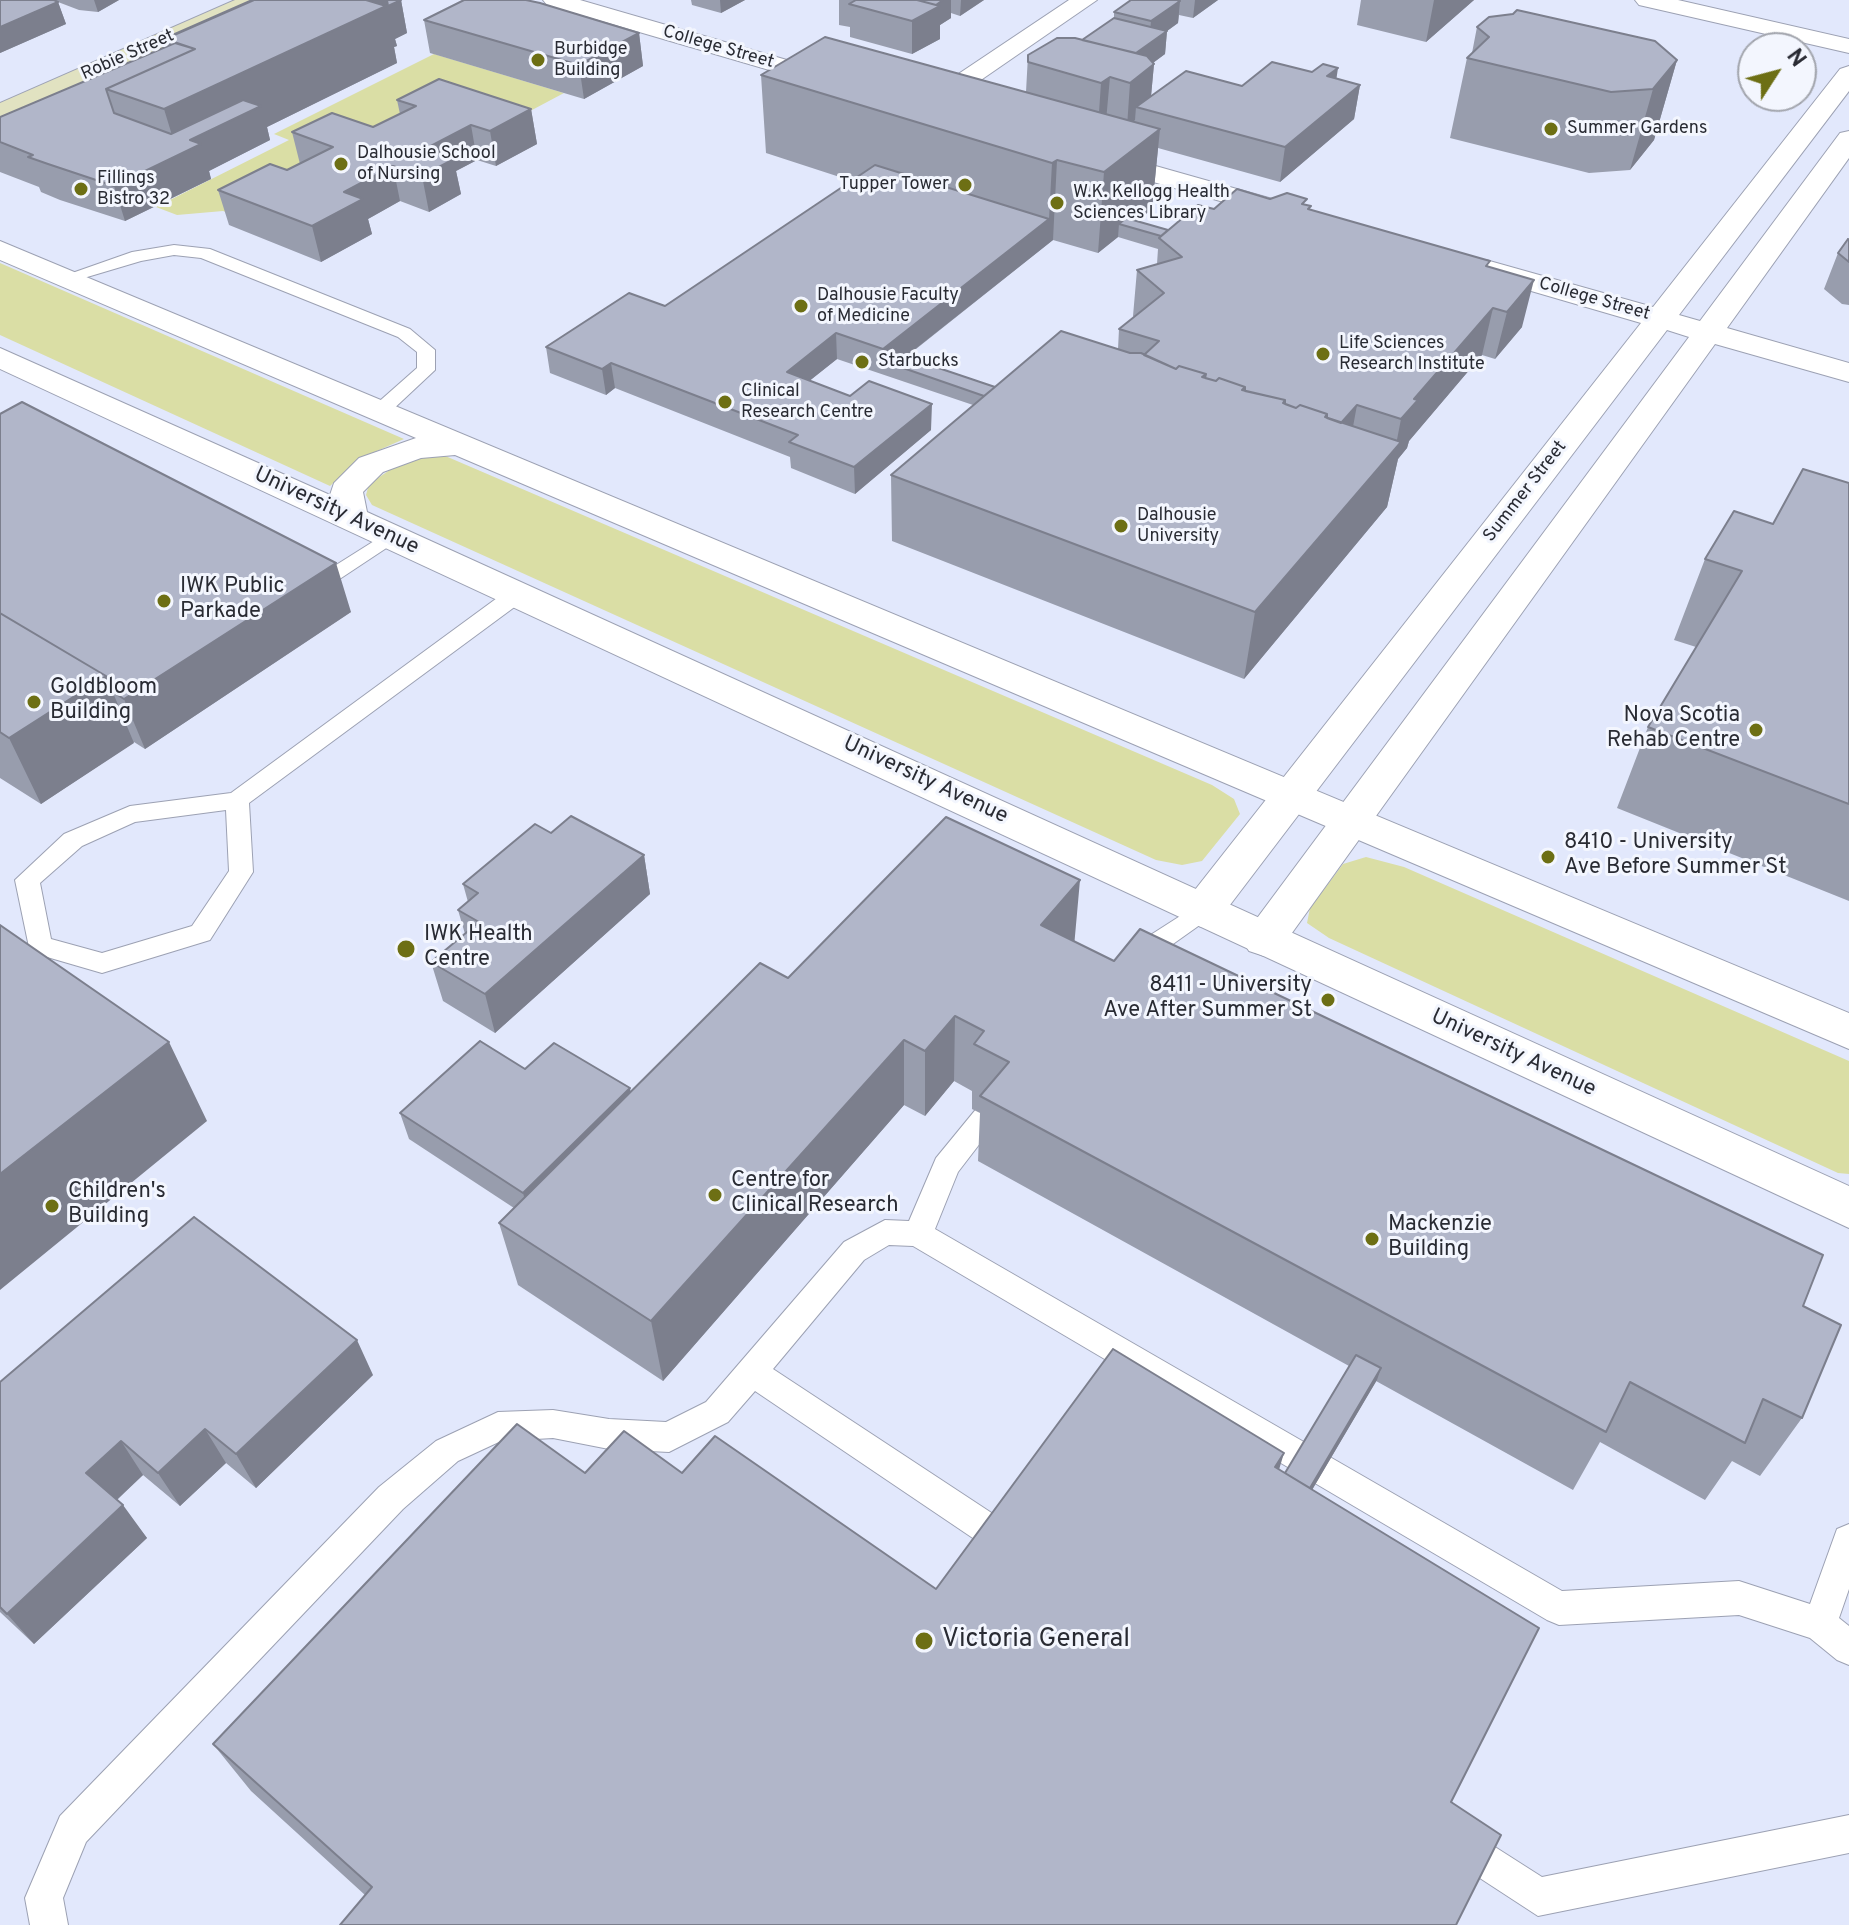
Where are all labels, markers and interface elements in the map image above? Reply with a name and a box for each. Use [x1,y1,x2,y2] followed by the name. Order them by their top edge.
[660,22,776,74] street label: College Street
[78,26,178,86] street label: Robie Street
[1737,32,1817,112] north arrow
[554,39,628,82] place label: Burbidge Building
[1780,44,1811,73] text: N
[529,51,547,69] marker: Burbidge Building
[1567,118,1707,140] place label: Summer Gardens
[1542,120,1560,138] marker: Summer Gardens
[357,143,496,186] place label: Dalhousie School of Nursing
[332,155,350,173] marker: Dalhousie School of Nursing
[97,168,170,210] place label: Fillings Bistro 32
[839,174,949,196] place label: Tupper Tower
[956,176,974,194] marker: Tupper Tower
[72,180,90,198] marker: Fillings Bistro 32
[1073,182,1230,224] place label: W.K. Kellogg Health Sciences Library
[1048,194,1066,212] marker: W.K. Kellogg Health Sciences Library
[1536,274,1652,326] street label: College Street
[817,285,959,328] place label: Dalhousie Faculty of Medicine
[792,297,810,315] marker: Dalhousie Faculty of Medicine
[1339,333,1485,376] place label: Life Sciences Research Institute
[1314,345,1332,363] marker: Life Sciences Research Institute
[878,351,959,373] place label: Starbucks
[853,353,871,371] marker: Starbucks
[741,381,873,424] place label: Clinical Research Centre
[716,393,734,411] marker: Clinical Research Centre
[1480,437,1572,547] street label: Summer Street
[249,462,423,562] street label: University Avenue
[1137,505,1219,548] place label: Dalhousie University
[1112,517,1130,535] marker: Dalhousie University
[180,575,285,626] place label: IWK Public Parkade
[155,592,173,610] marker: IWK Public Parkade
[50,676,157,728] place label: Goldbloom Building
[25,693,43,711] marker: Goldbloom Building
[1607,704,1740,756] place label: Nova Scotia Rehab Centre
[1747,721,1765,739] marker: Nova Scotia Rehab Centre
[838,731,1012,831] street label: University Avenue
[1564,831,1787,882] place label: 8410 - University Ave Before Summer St
[1539,848,1557,866] marker: 8410 - University Ave Before Summer St
[424,923,533,974] place label: IWK Health Centre
[395,938,417,960] marker: IWK Health Centre
[1103,974,1312,1026] place label: 8411 - University Ave After Summer St
[1319,991,1337,1009] marker: 8411 - University Ave After Summer St
[1426,1004,1600,1104] street label: University Avenue
[731,1169,899,1220] place label: Centre for Clinical Research
[68,1180,166,1232] place label: Children's Building
[706,1186,724,1204] marker: Centre for Clinical Research
[43,1197,61,1215] marker: Children's Building
[1388,1213,1492,1264] place label: Mackenzie Building
[1363,1230,1381,1248] marker: Mackenzie Building
[942,1625,1130,1657] place label: Victoria General
[913,1630,935,1652] marker: Victoria General

